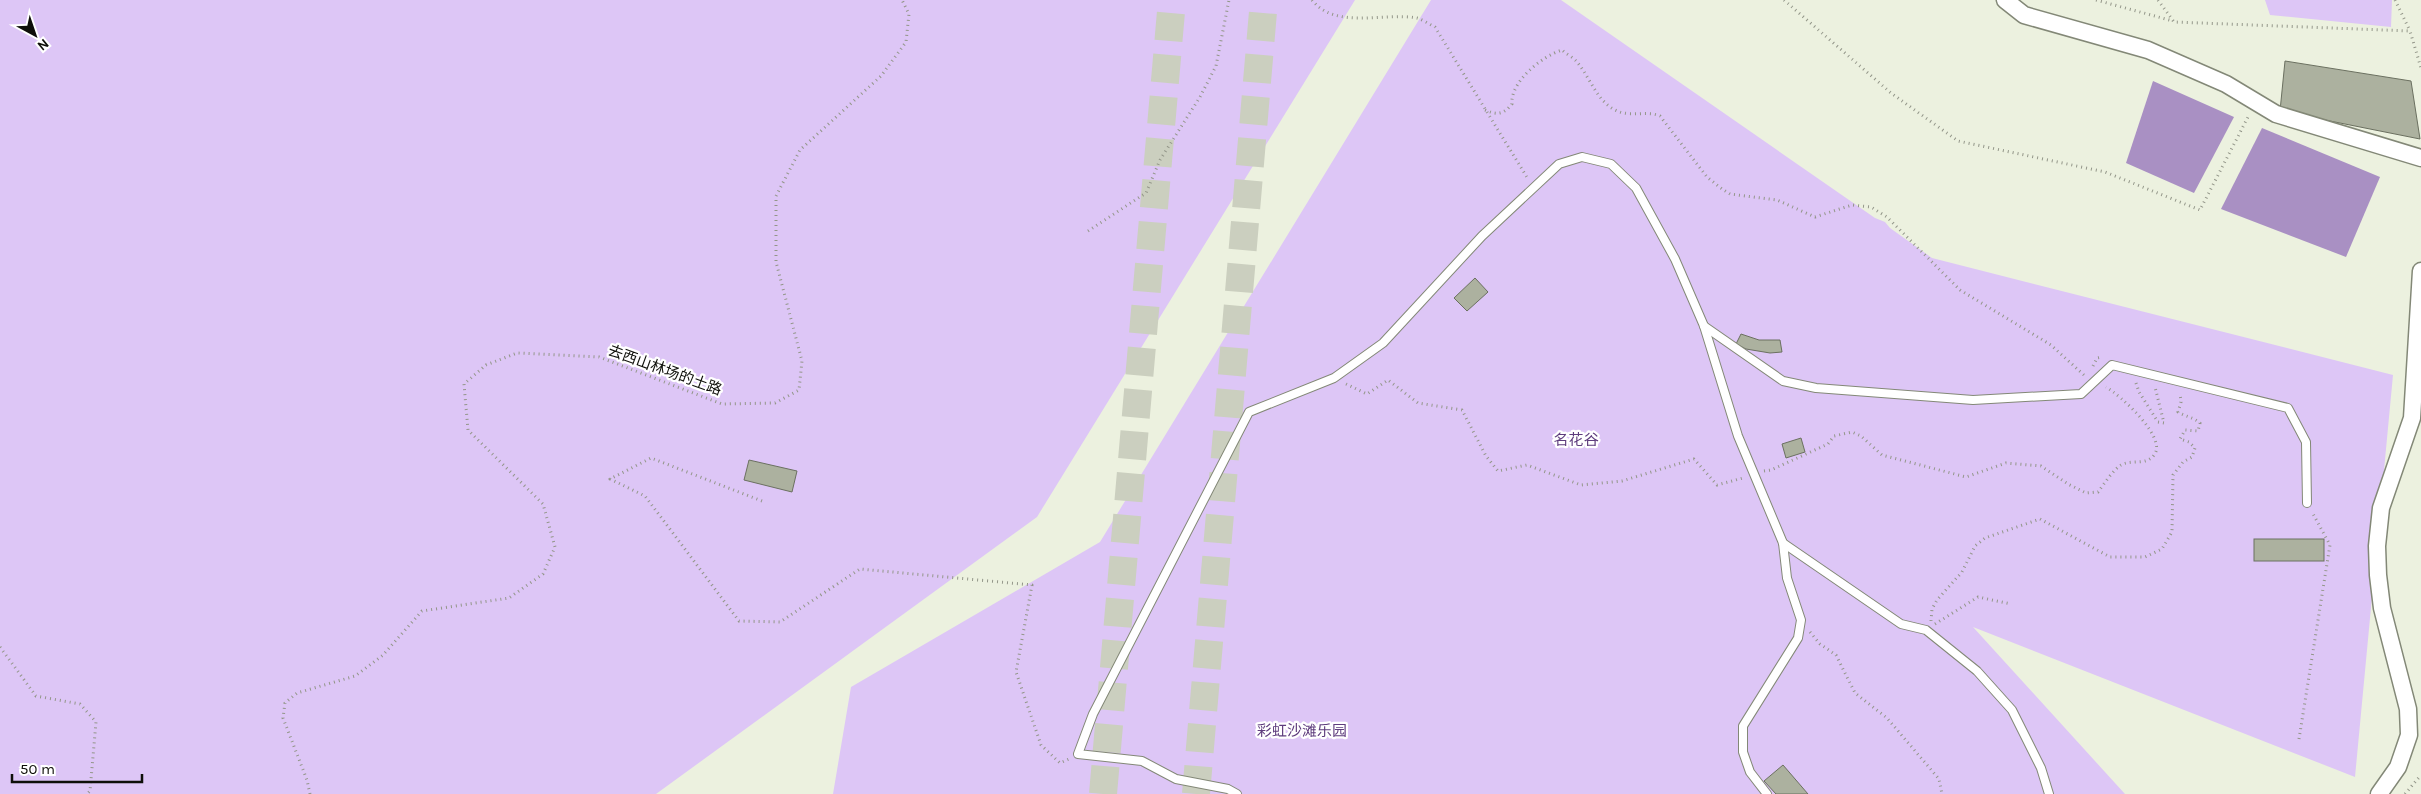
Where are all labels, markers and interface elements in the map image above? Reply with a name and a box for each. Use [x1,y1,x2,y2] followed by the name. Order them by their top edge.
[10,10,60,60] north arrow
[34,35,52,54] text: N
[606,341,724,399] street label: 去西山林场的土路
[1553,431,1599,449] park label: 名花谷
[1257,722,1347,740] park label: 彩虹沙滩乐园
[12,752,142,784] scale bar
[20,760,55,778] text: 50 m

